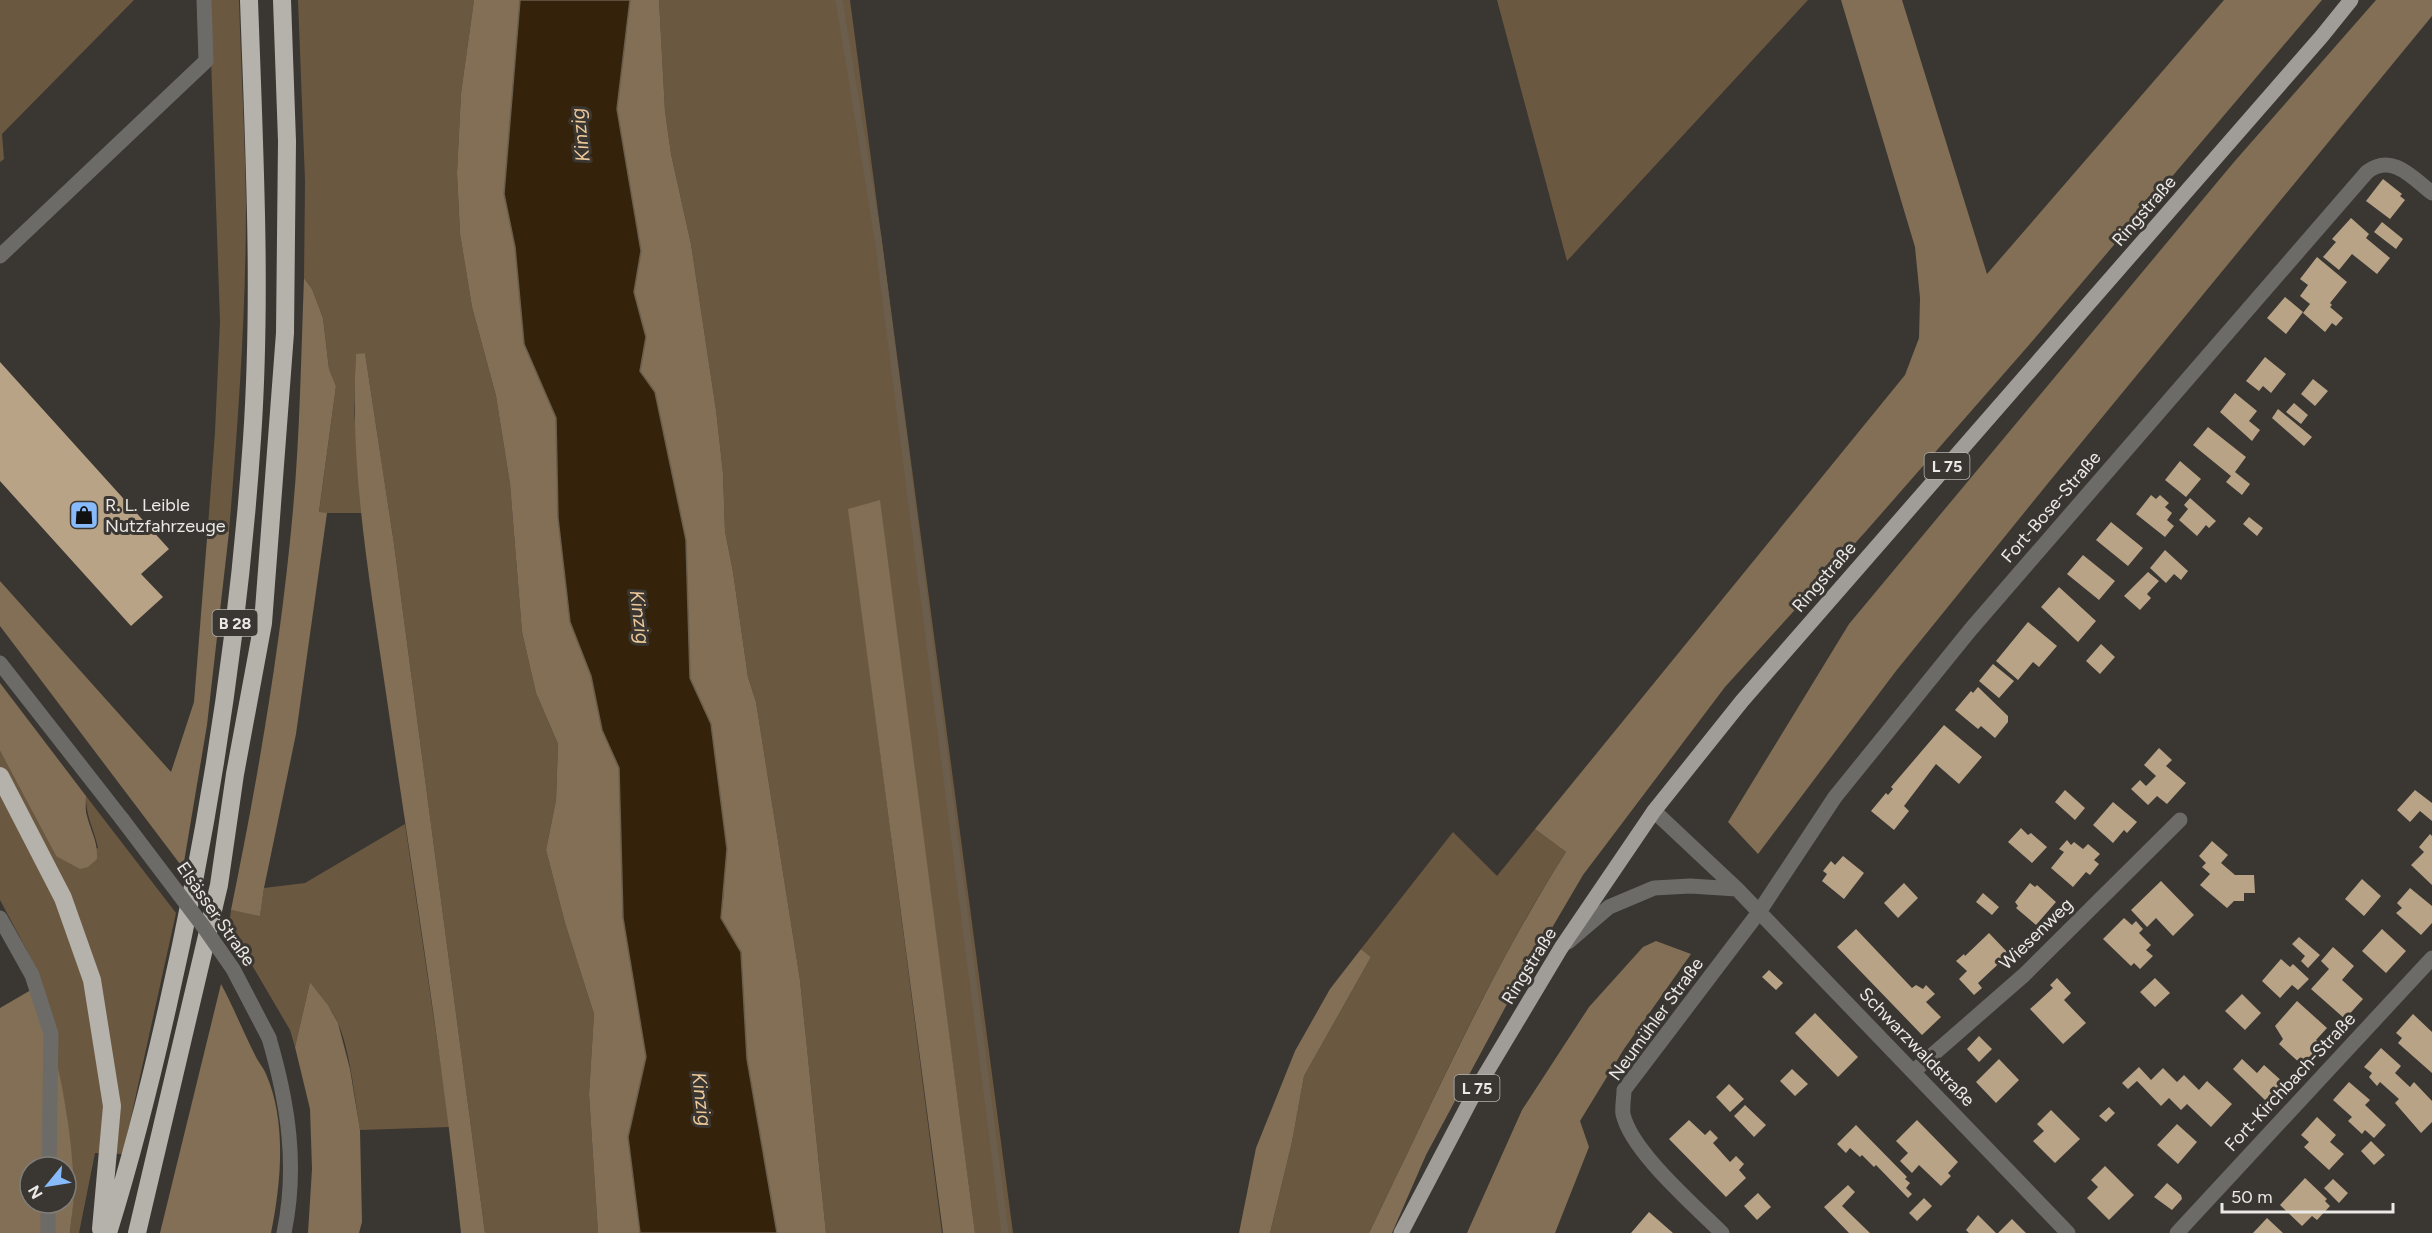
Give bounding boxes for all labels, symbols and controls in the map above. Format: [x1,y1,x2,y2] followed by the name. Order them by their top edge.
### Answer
[565,107,595,163] water label: Kinzig
[2107,171,2181,251] street label: Ringstraße
[1997,447,2106,567] street label: Fort-Bose-Straße
[1924,453,1970,479] road number: L 75
[105,494,226,537] place label: R. L. Leible Nutzfahrzeuge
[68,499,100,531] shop icon: R. L. Leible Nutzfahrzeuge
[1787,537,1861,617] street label: Ringstraße
[625,589,655,646] water label: Kinzig
[212,610,258,636] road number: B 28
[172,858,260,971] street label: Elsässer Straße
[1995,894,2077,974] street label: Wiesenweg
[1497,923,1561,1009] street label: Ringstraße
[1604,953,1708,1085] street label: Neumühler Straße
[1855,983,1979,1111] street label: Schwarzwaldstraße
[2220,1008,2360,1156] street label: Fort-Kirchbach-Straße
[687,1071,717,1128] water label: Kinzig
[1454,1075,1500,1101] road number: L 75
[18,1155,78,1215] north arrow
[2222,1176,2393,1214] scale bar
[24,1182,47,1202] text: N
[2231,1186,2273,1208] text: 50 m

